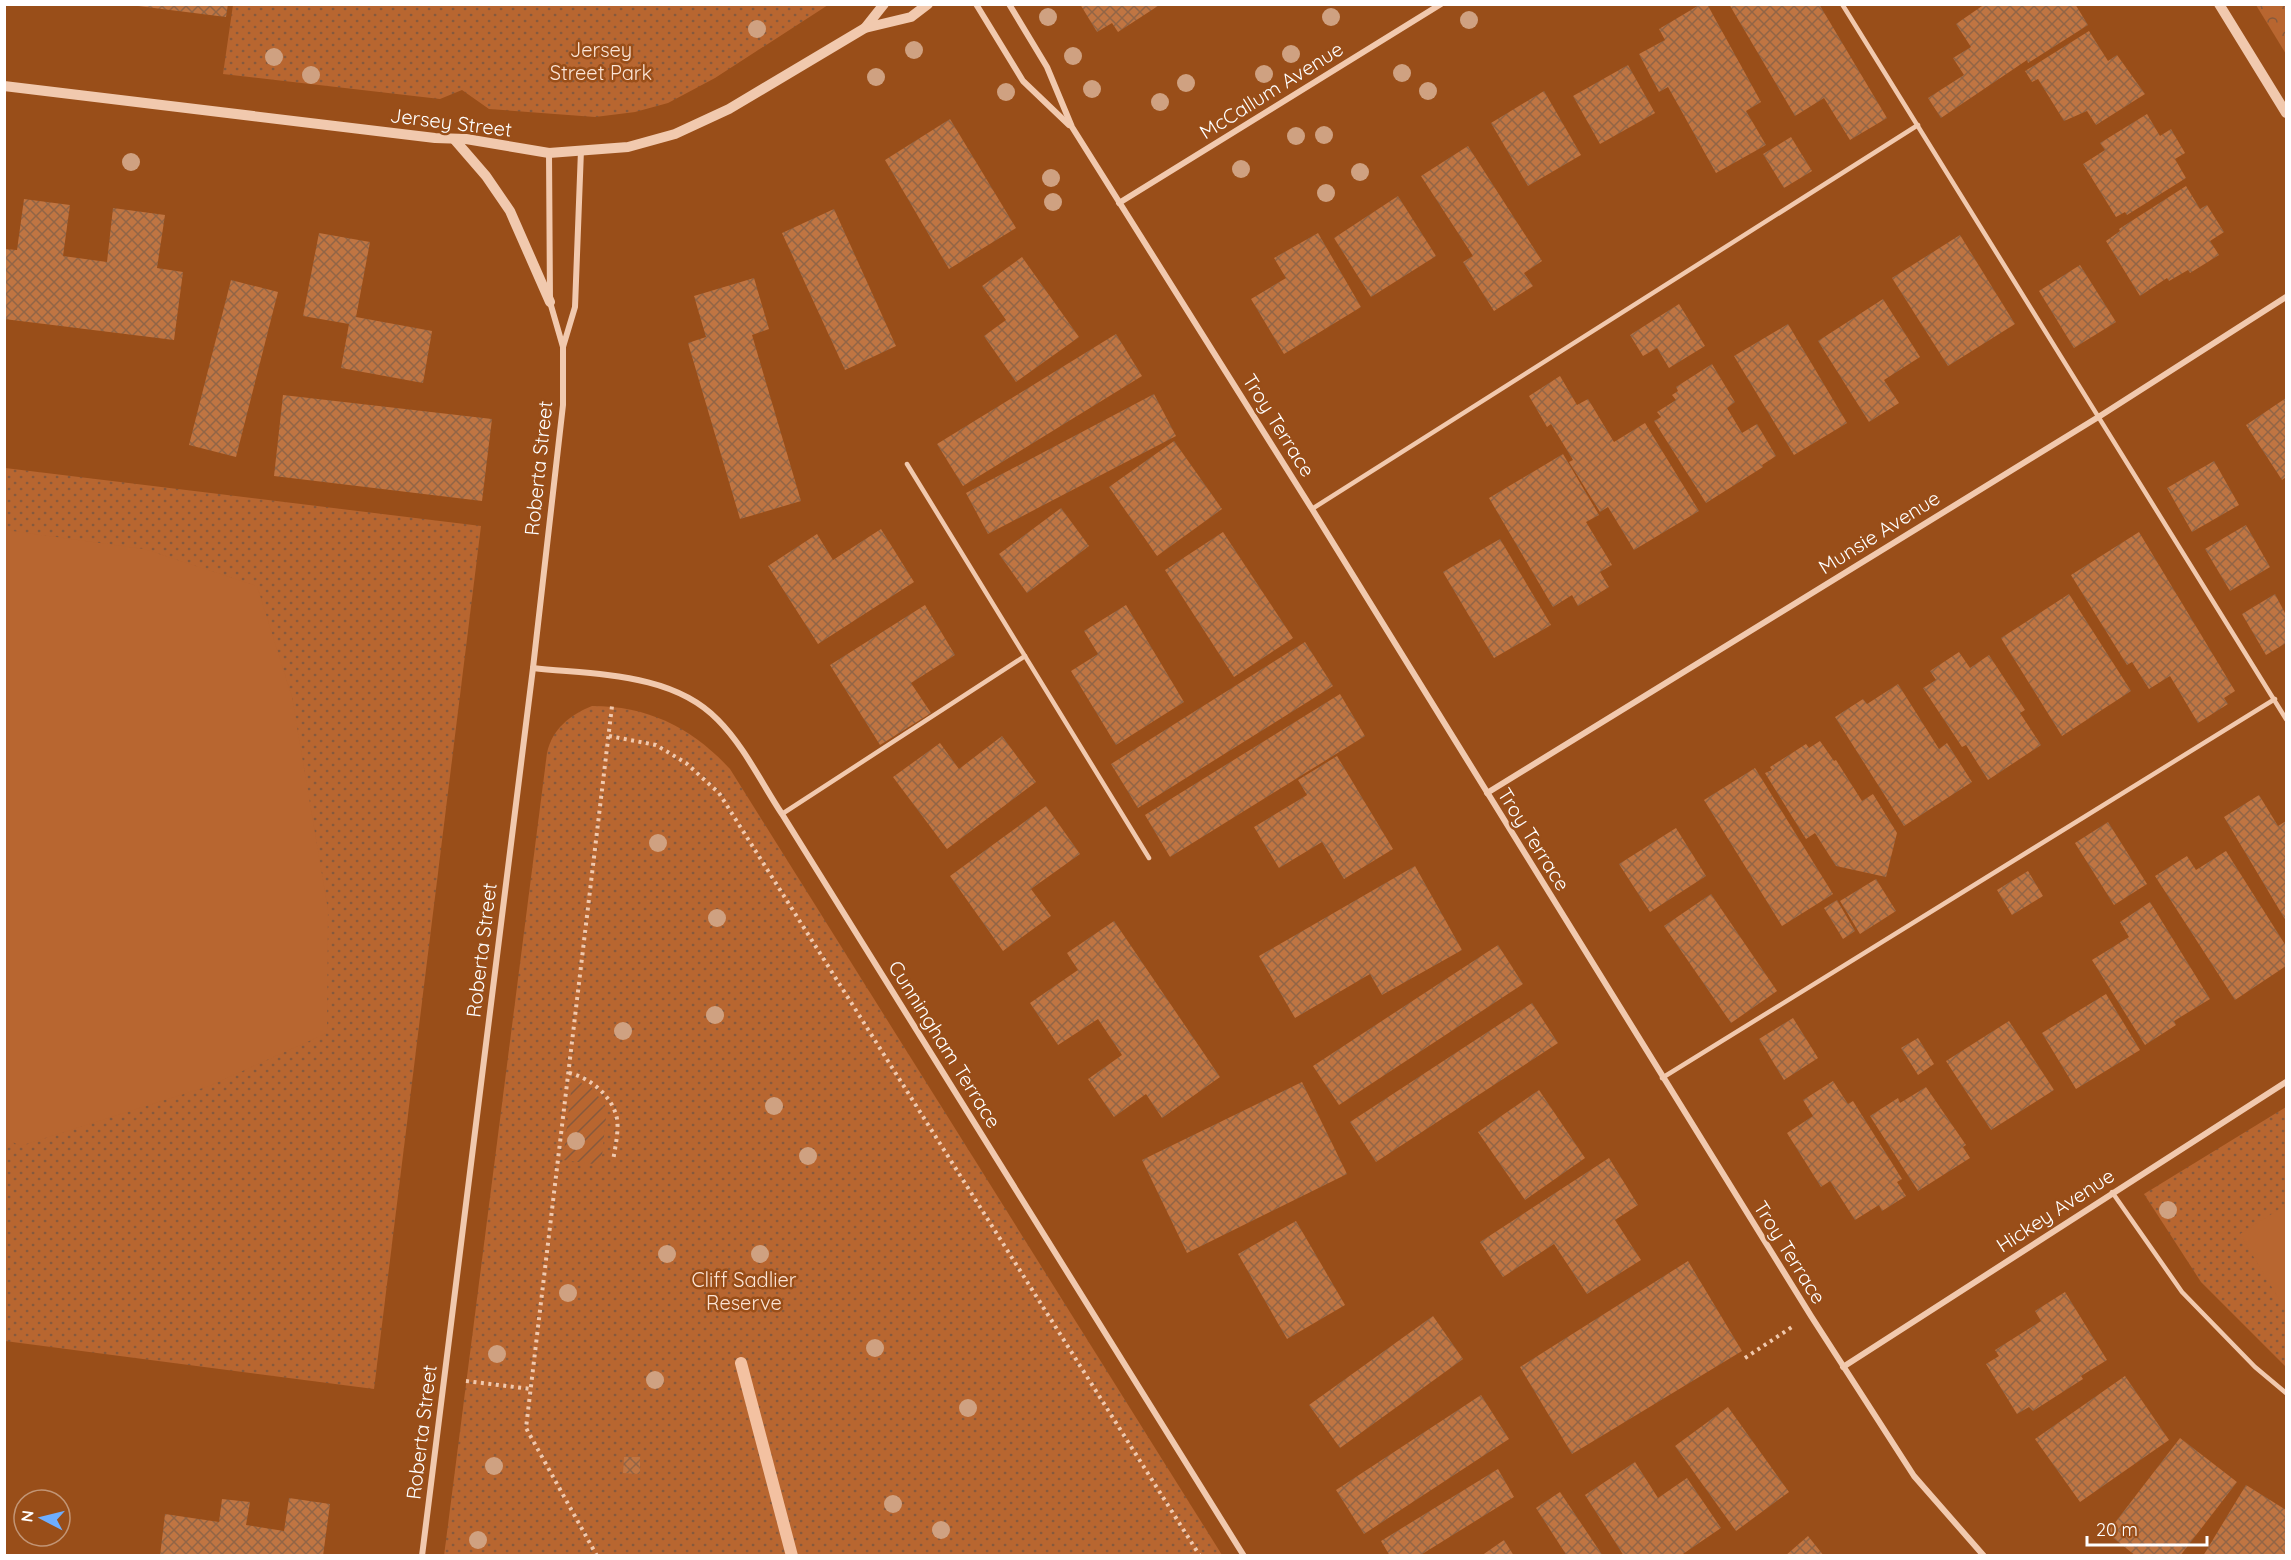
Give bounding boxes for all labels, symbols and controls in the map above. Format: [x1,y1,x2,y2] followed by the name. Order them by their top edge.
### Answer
[1195,36,1347,144] street label: McCallum Avenue
[550,37,652,85] park label: Jersey Street Park
[389,102,514,142] street label: Jersey Street
[1237,369,1321,481] street label: Troy Terrace
[518,399,558,537] street label: Roberta Street
[1814,485,1944,579] street label: Munsie Avenue
[1492,783,1576,895] street label: Troy Terrace
[460,881,502,1019] street label: Roberta Street
[883,956,1007,1132] street label: Cunningham Terrace
[1991,1163,2119,1257] street label: Hickey Avenue
[1748,1196,1832,1308] street label: Troy Terrace
[691,1267,797,1315] park label: Cliff Sadlier Reserve
[400,1363,442,1501] street label: Roberta Street
[12,1488,72,1548] north arrow
[16,1509,38,1523] text: N
[2087,1509,2207,1547] scale bar
[2096,1518,2138,1541] text: 20 m

